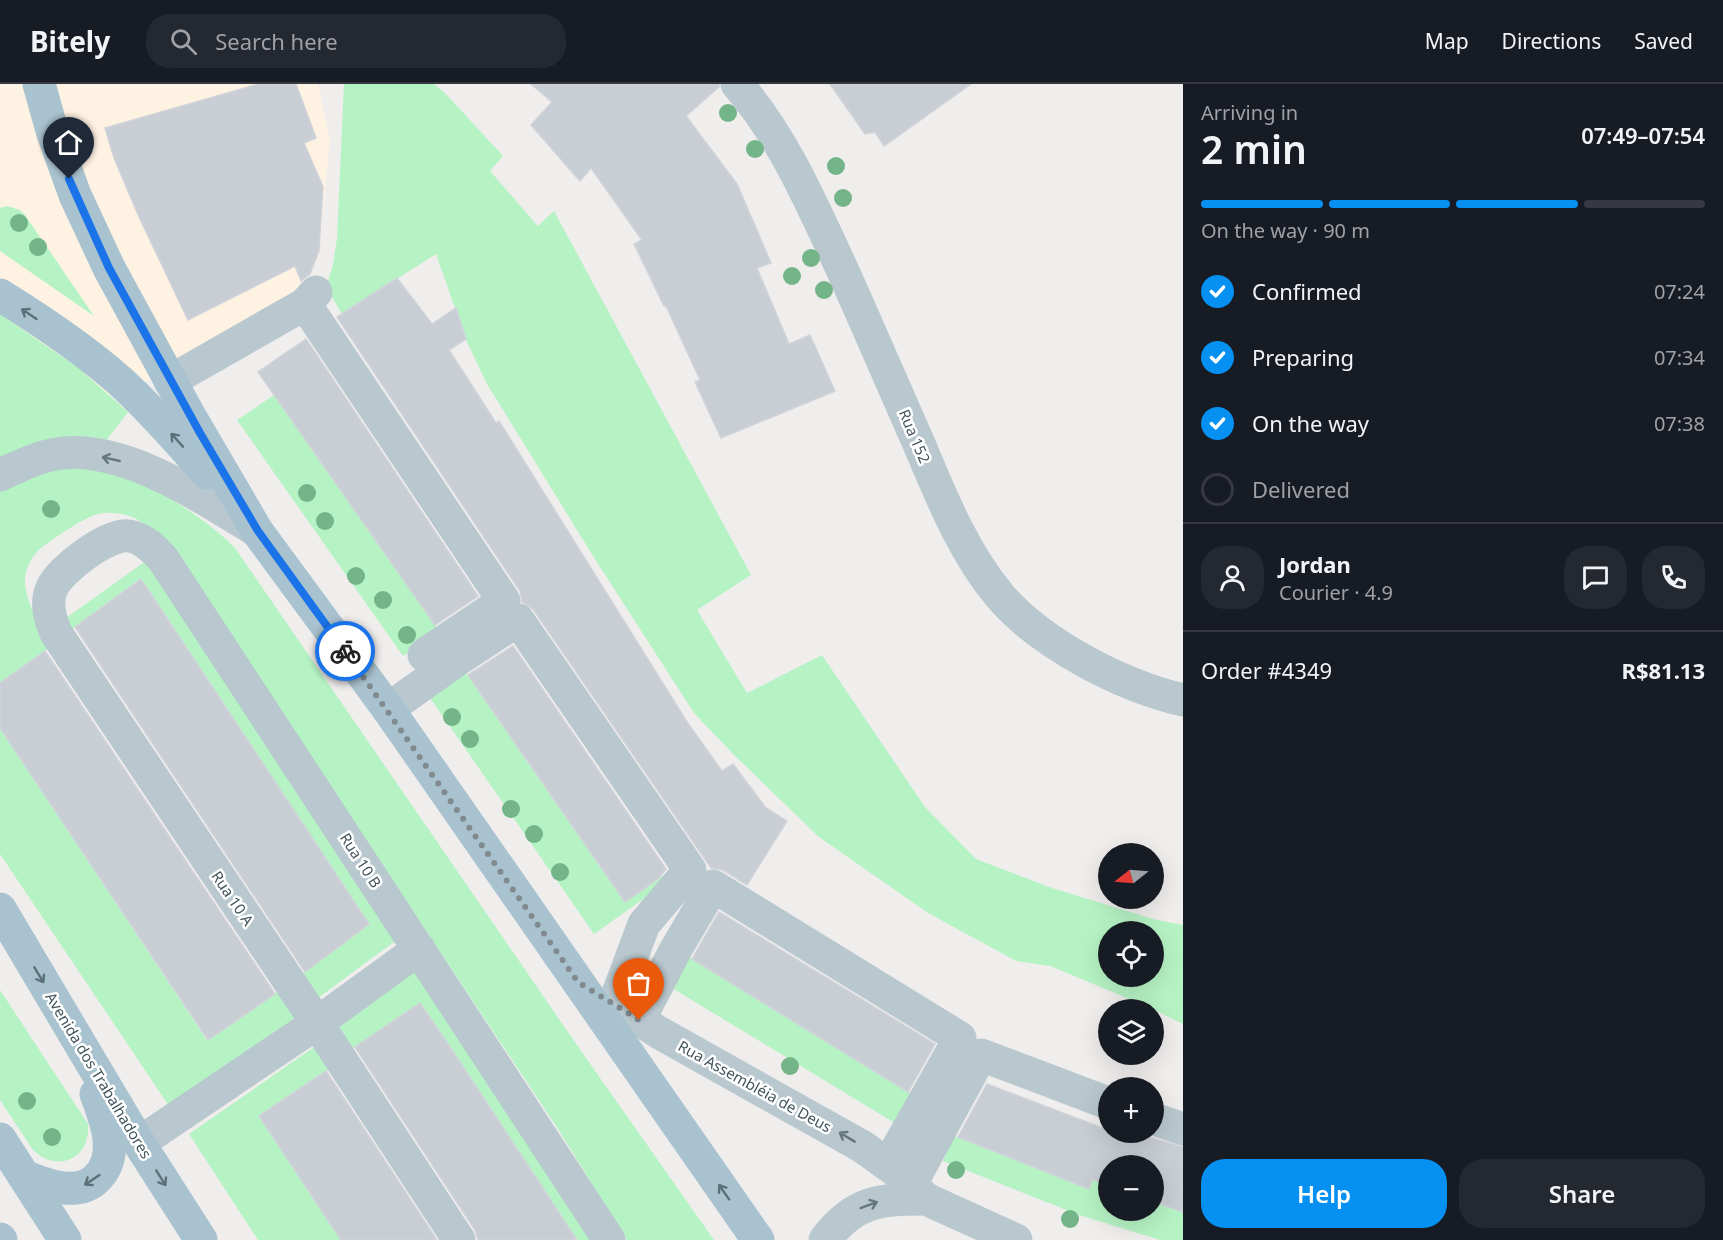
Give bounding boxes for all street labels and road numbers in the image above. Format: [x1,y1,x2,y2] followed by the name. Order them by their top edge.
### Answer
[895,406,935,466] street label: Rua 152
[336,829,386,891] street label: Rua 10 B
[207,867,259,929] street label: Rua 10 A
[41,988,157,1162] street label: Avenida dos Trabalhadores
[675,1035,835,1137] street label: Rua Assembléia de Deus

